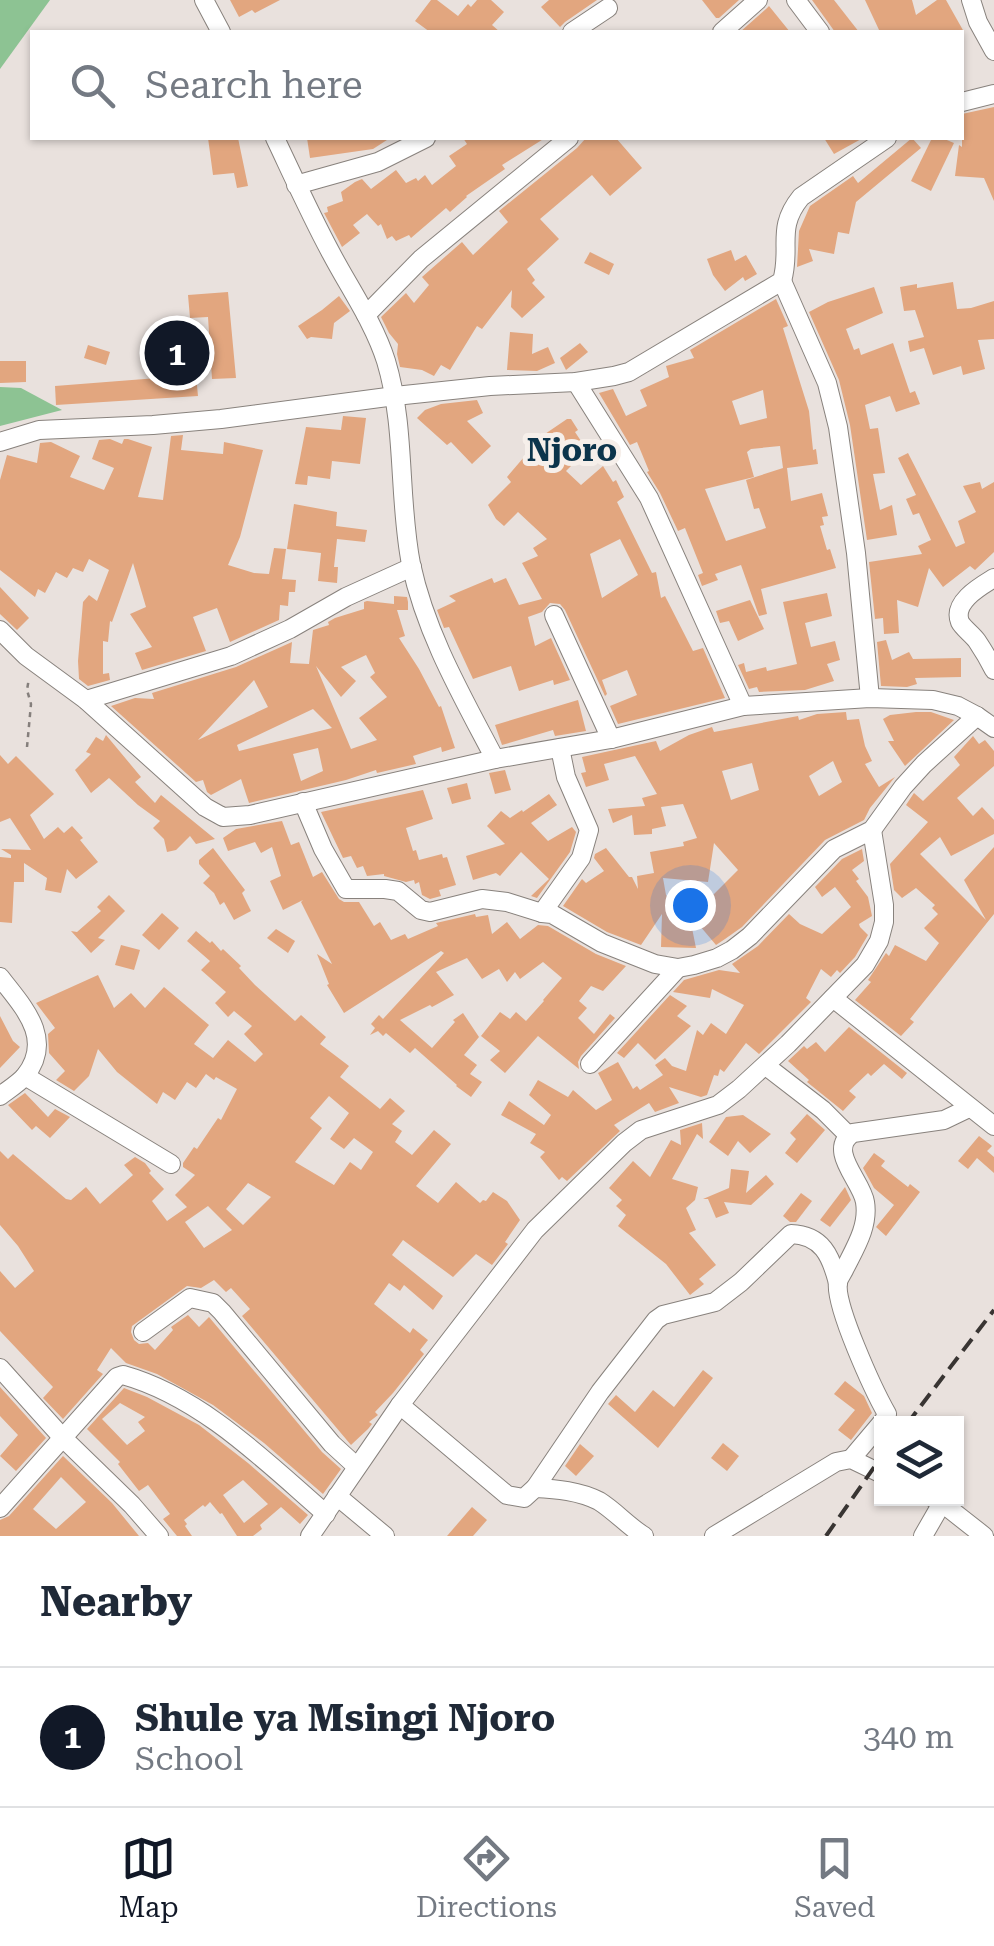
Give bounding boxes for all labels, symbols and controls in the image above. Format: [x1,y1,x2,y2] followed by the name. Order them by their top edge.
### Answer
[30,30,964,140] search box
[65,58,120,113] icon: search
[145,63,363,107] text: Search here
[144,316,210,390] pin: 1
[527,431,617,469] district label: Njoro
[665,880,716,931] your location
[874,1416,964,1506] map controls
[874,1416,964,1506] button: layers
[40,1577,192,1626] text: Nearby
[135,1696,555,1740] text: Shule ya Msingi Njoro
[64,1718,81,1756] text: 1
[863,1718,954,1756] text: 340 m
[135,1740,243,1778] text: School
[119,1831,179,1924] tab: Map
[416,1831,557,1924] tab: Directions
[794,1831,875,1924] tab: Saved

